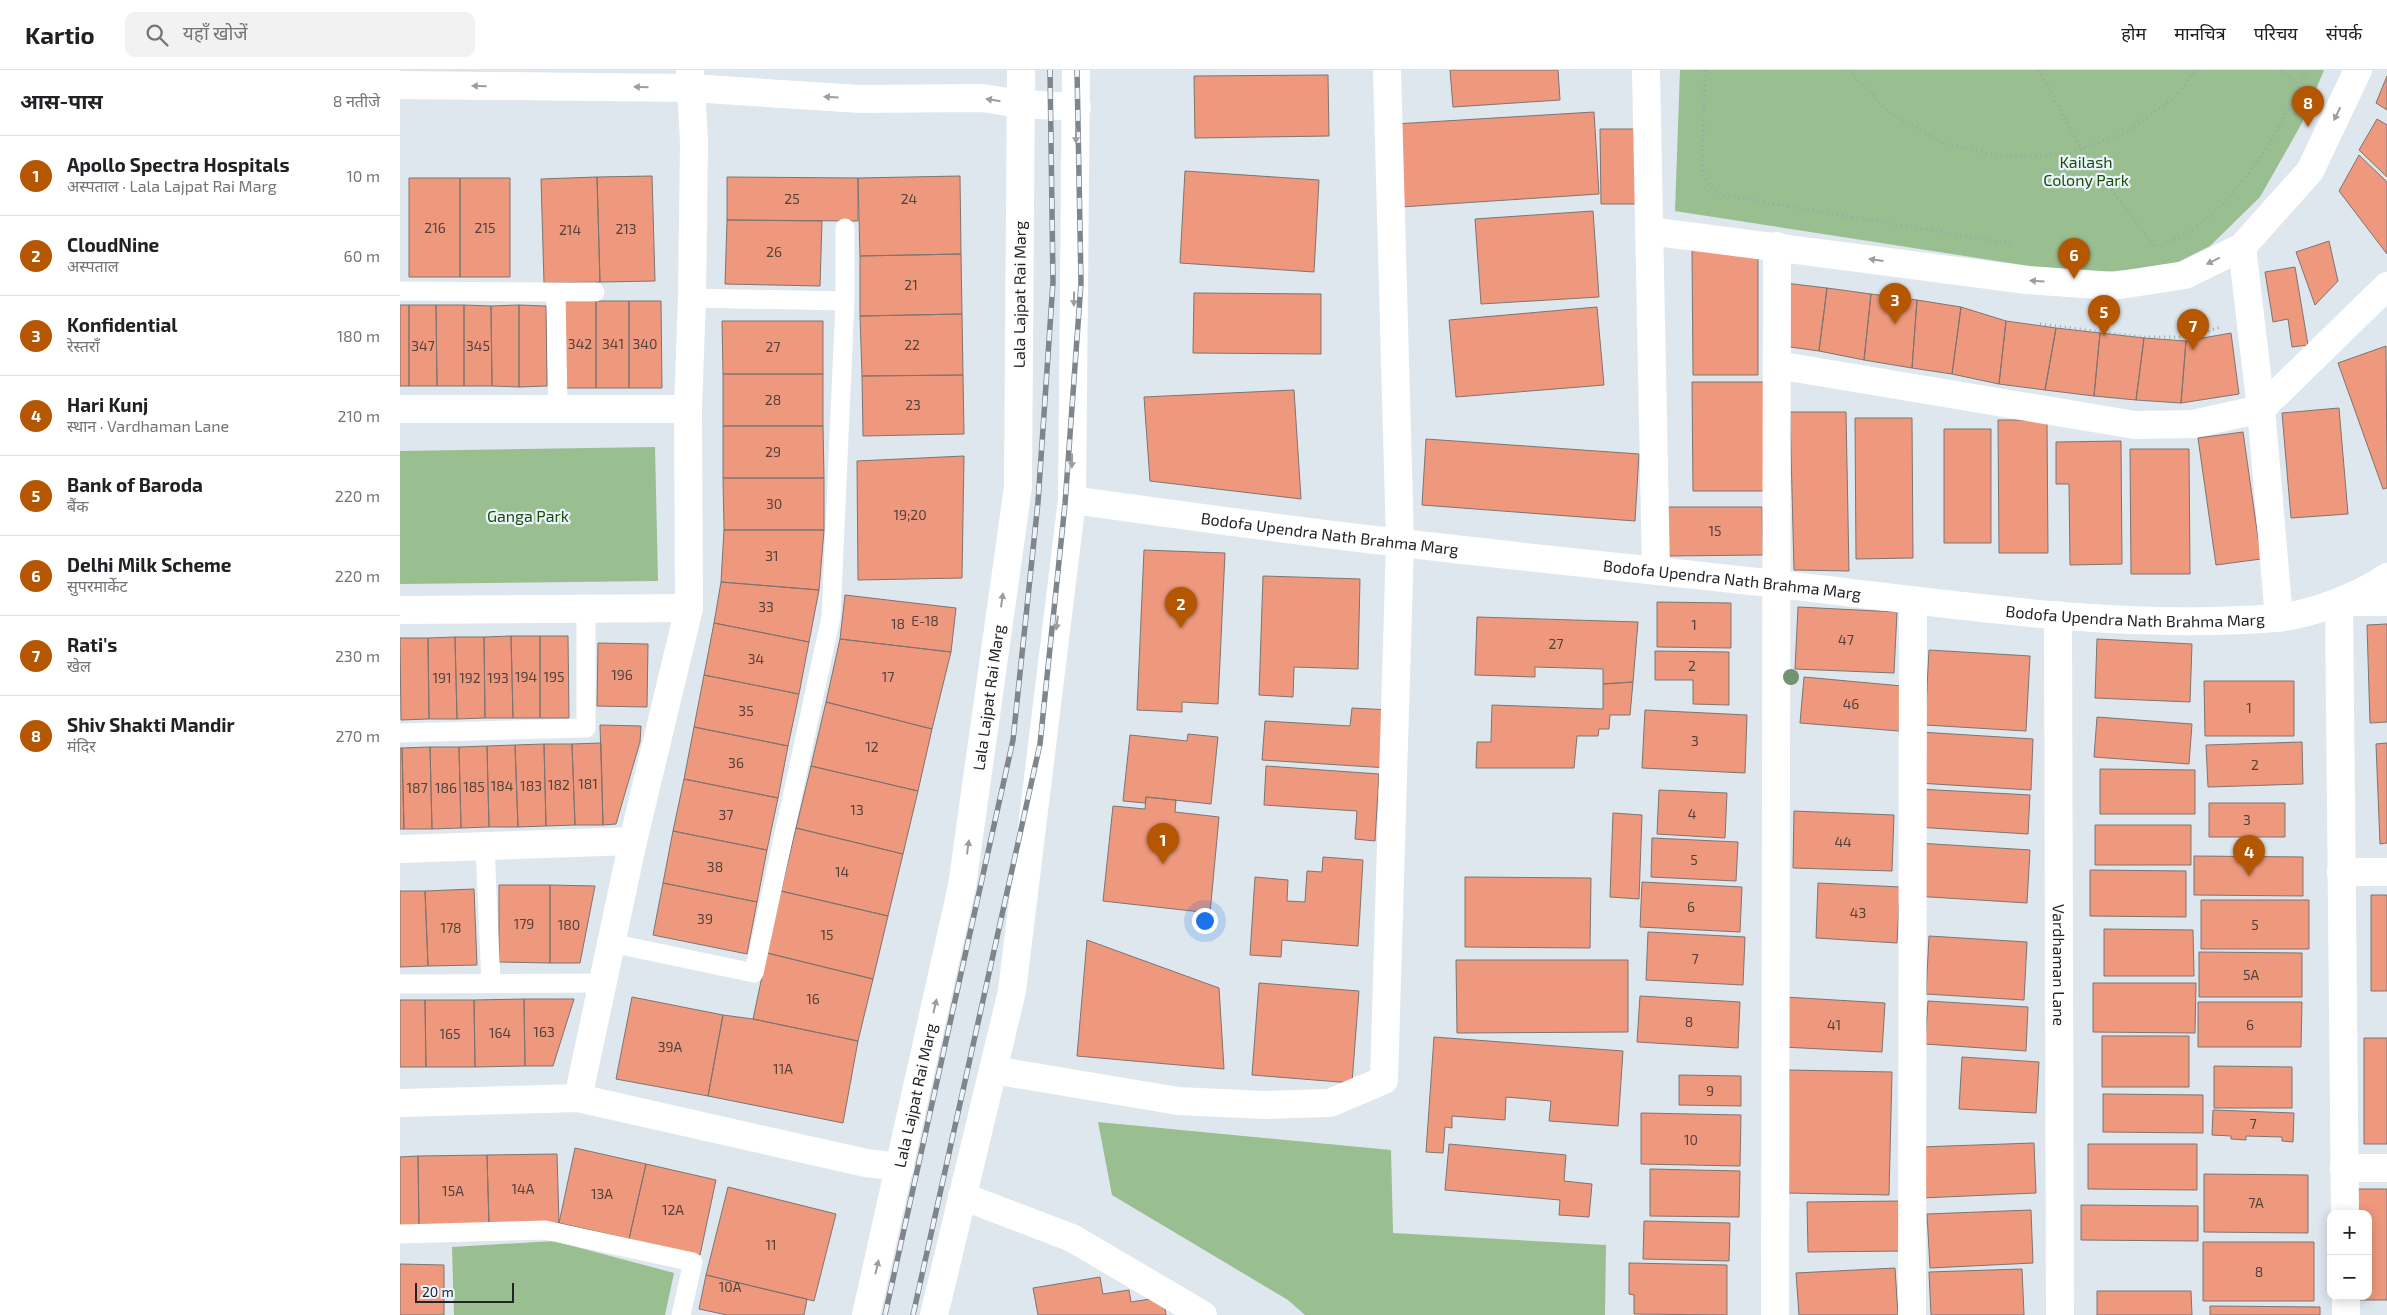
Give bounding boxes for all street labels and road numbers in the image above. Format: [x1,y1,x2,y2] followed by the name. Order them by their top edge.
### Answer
[1009,221,1029,368] street label: Lala Lajpat Rai Marg
[1200,508,1460,558] street label: Bodofa Upendra Nath Brahma Marg
[1602,555,1862,603] street label: Bodofa Upendra Nath Brahma Marg
[2005,601,2265,630] street label: Bodofa Upendra Nath Brahma Marg
[968,623,1008,772] street label: Lala Lajpat Rai Marg
[2050,904,2069,1026] street label: Vardhaman Lane
[889,1021,940,1169] street label: Lala Lajpat Rai Marg

